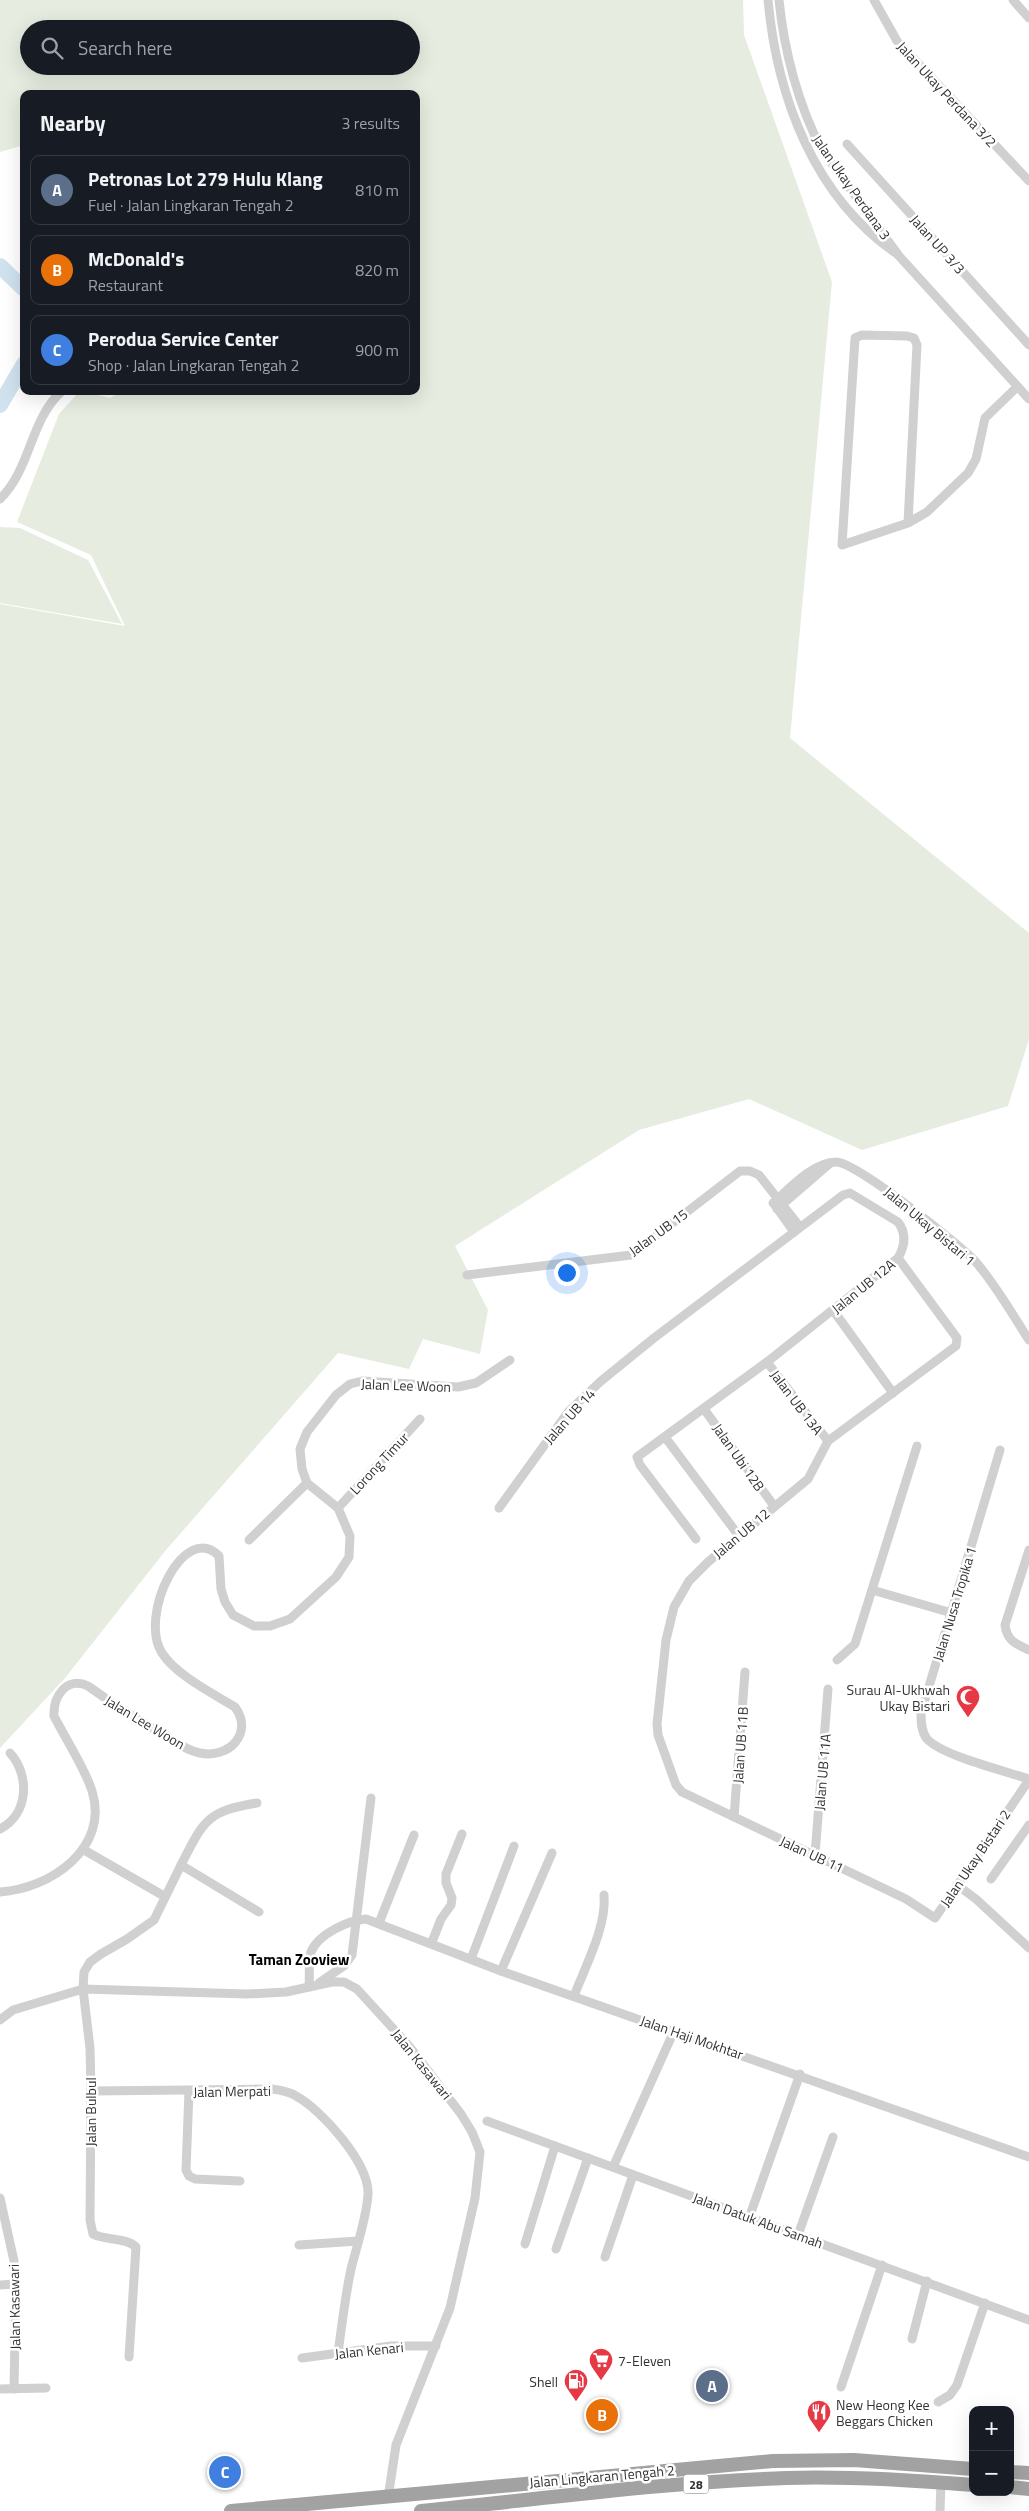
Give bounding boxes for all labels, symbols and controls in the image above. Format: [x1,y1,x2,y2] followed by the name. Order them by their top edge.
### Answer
[20,20,420,75] search box
[78,33,172,62] text: Search here
[38,34,66,62] icon: search
[892,36,1002,152] street label: Jalan Ukay Perdana 3/2
[40,107,105,139] text: Nearby
[341,111,400,135] text: 3 results
[808,130,896,244] street label: Jalan Ukay Perdana 3
[88,164,323,193] text: Petronas Lot 279 Hulu Klang
[52,178,62,202] text: A
[355,178,399,202] text: 810 m
[88,193,294,217] text: Fuel · Jalan Lingkaran Tengah 2
[906,210,970,278] street label: Jalan UP 3/3
[88,244,184,273] text: McDonald's
[52,258,62,282] text: B
[355,258,399,282] text: 820 m
[88,273,163,297] text: Restaurant
[88,324,279,353] text: Perodua Service Center
[53,338,61,362] text: C
[355,338,399,362] text: 900 m
[88,353,299,377] text: Shop · Jalan Lingkaran Tengah 2
[880,1182,980,1270] street label: Jalan Ukay Bistari 1
[624,1203,692,1261] street label: Jalan UB 15
[827,1253,900,1318] street label: Jalan UB 12A
[554,1260,580,1286] your location
[766,1365,829,1439] street label: Jalan UB 13A
[361,1373,451,1397] street label: Jalan Lee Woon
[538,1383,600,1448] street label: Jalan UB 14
[708,1419,770,1495] street label: Jalan Ubi 12B
[345,1427,413,1499] street label: Lorong Timur
[708,1503,774,1563] street label: Jalan UB 12
[927,1544,981,1664] street label: Jalan Nusa Tropika 1
[847,1679,950,1716] place label: Surau Al-Ukhwah Ukay Bistari
[955,1684,981,1718] mosque icon: Surau Al-Ukhwah Ukay Bistari
[101,1690,189,1754] street label: Jalan Lee Woon
[727,1706,753,1784] street label: Jalan UB 11B
[808,1732,836,1811] street label: Jalan UB 11A
[935,1805,1015,1911] street label: Jalan Ukay Bistari 2
[777,1830,847,1878] street label: Jalan UB 11
[249,1948,350,1971] district label: Taman Zooview
[638,2010,746,2064] street label: Jalan Haji Mokhtar
[387,2024,457,2104] street label: Jalan Kasawari
[80,2077,101,2147] street label: Jalan Bulbul
[193,2080,271,2102] street label: Jalan Merpati
[690,2187,826,2253] street label: Jalan Datuk Abu Samah
[3,2264,25,2350] street label: Jalan Kasawari
[333,2336,405,2364] street label: Jalan Kenari
[588,2347,614,2381] supermarket icon: 7-Eleven
[618,2350,671,2371] place label: 7-Eleven
[696,2367,728,2405] pin: A
[563,2368,589,2402] fuel station icon: Shell
[529,2371,558,2392] place label: Shell
[836,2394,933,2431] place label: New Heong Kee Beggars Chicken
[586,2396,618,2434] pin: B
[806,2399,832,2433] restaurant icon: New Heong Kee Beggars Chicken
[969,2406,1014,2496] map controls
[969,2406,1014,2451] button: +
[969,2451,1014,2496] button: −
[209,2453,241,2491] pin: C
[528,2459,676,2493] street label: Jalan Lingkaran Tengah 2
[684,2474,708,2494] road number: 28

